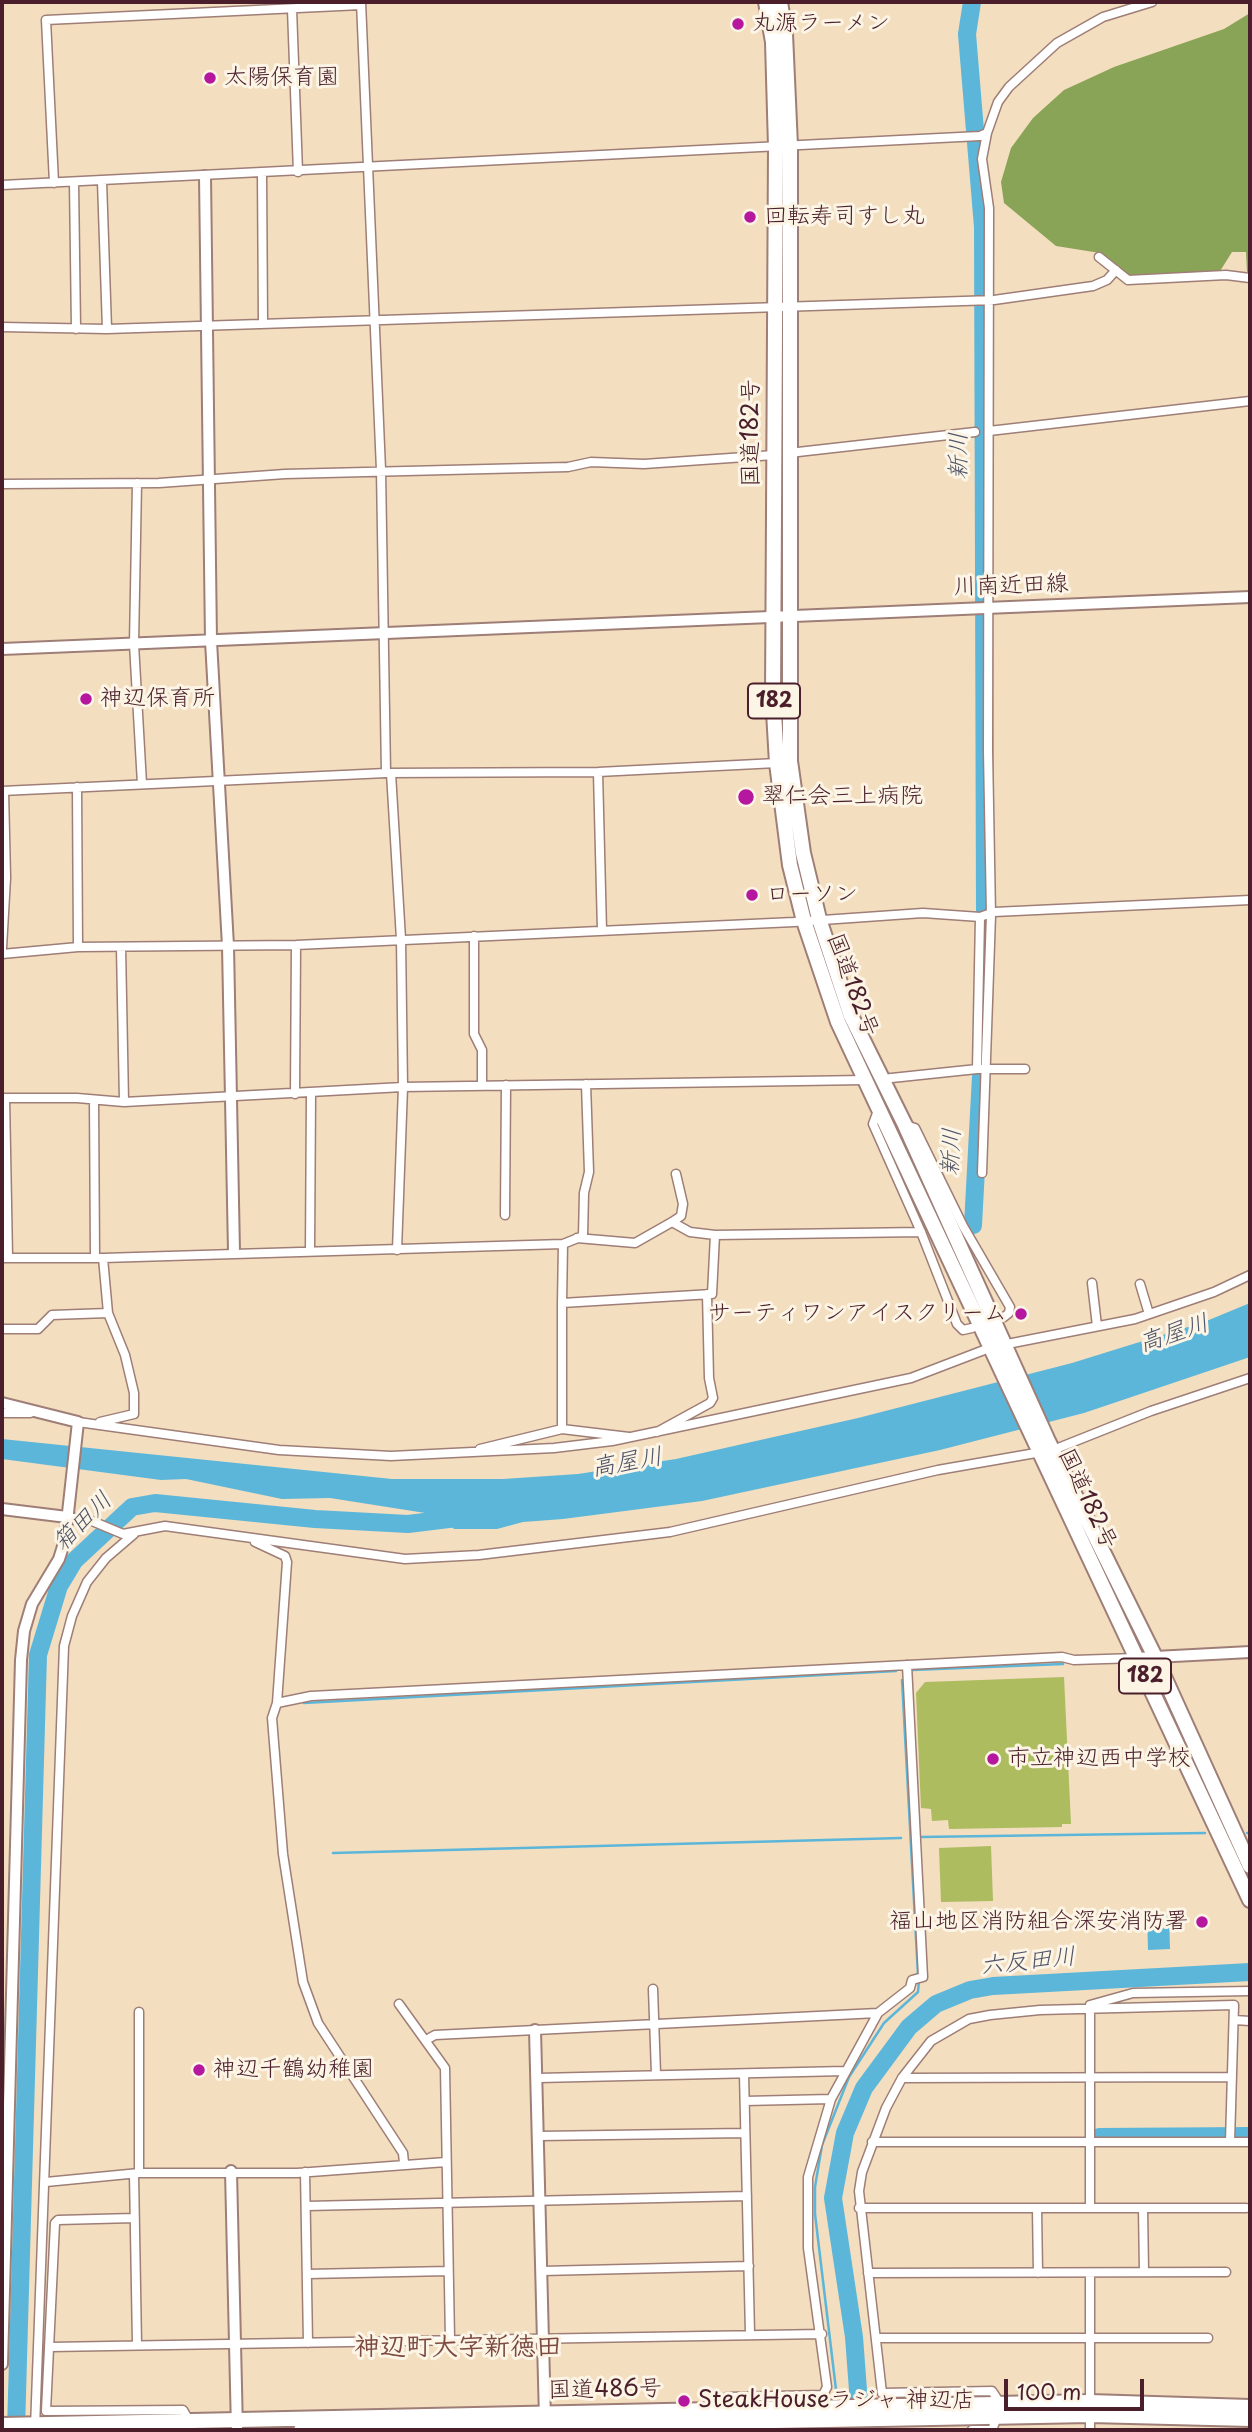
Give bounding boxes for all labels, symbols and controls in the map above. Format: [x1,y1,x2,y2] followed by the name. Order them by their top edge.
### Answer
[752,10,890,38] place label: 丸源ラーメン
[730,16,746,32] marker: 丸源ラーメン
[224,64,339,92] place label: 太陽保育園
[202,70,218,86] marker: 太陽保育園
[764,203,925,231] place label: 回転寿司すし丸
[742,209,758,225] marker: 回転寿司すし丸
[738,379,766,487] street label: 国道182号
[945,432,973,480] water label: 新川
[953,570,1069,602] street label: 川南近田線
[748,684,800,718] road number: 182
[100,685,215,713] place label: 神辺保育所
[78,691,94,707] marker: 神辺保育所
[762,783,923,811] place label: 翠仁会三上病院
[736,787,756,807] marker: 翠仁会三上病院
[766,881,858,909] place label: ローソン
[744,887,760,903] marker: ローソン
[821,930,883,1040] street label: 国道182号
[936,1127,968,1177] water label: 新川
[708,1300,1007,1328] place label: サーティワンアイスクリーム
[1013,1306,1029,1322] marker: サーティワンアイスクリーム
[1135,1309,1213,1359] water label: 高屋川
[589,1443,665,1483] water label: 高屋川
[1052,1444,1122,1554] street label: 国道182号
[47,1486,119,1558] water label: 箱田川
[1119,1658,1171,1694] road number: 182
[1007,1745,1191,1773] place label: 市立神辺西中学校
[985,1751,1001,1767] marker: 市立神辺西中学校
[889,1908,1188,1936] place label: 福山地区消防組合深安消防署
[1194,1914,1210,1930] marker: 福山地区消防組合深安消防署
[979,1943,1077,1981] water label: 六反田川
[213,2056,374,2084] place label: 神辺千鶴幼稚園
[191,2062,207,2078] marker: 神辺千鶴幼稚園
[354,2332,562,2364] district label: 神辺町大字新徳田
[1007,2366,1147,2410] scale bar
[548,2375,662,2405] street label: 国道486号
[1017,2375,1081,2407] text: 100 m
[698,2387,975,2415] place label: SteakHouseラジャ 神辺店
[676,2393,692,2409] marker: SteakHouseラジャ 神辺店

